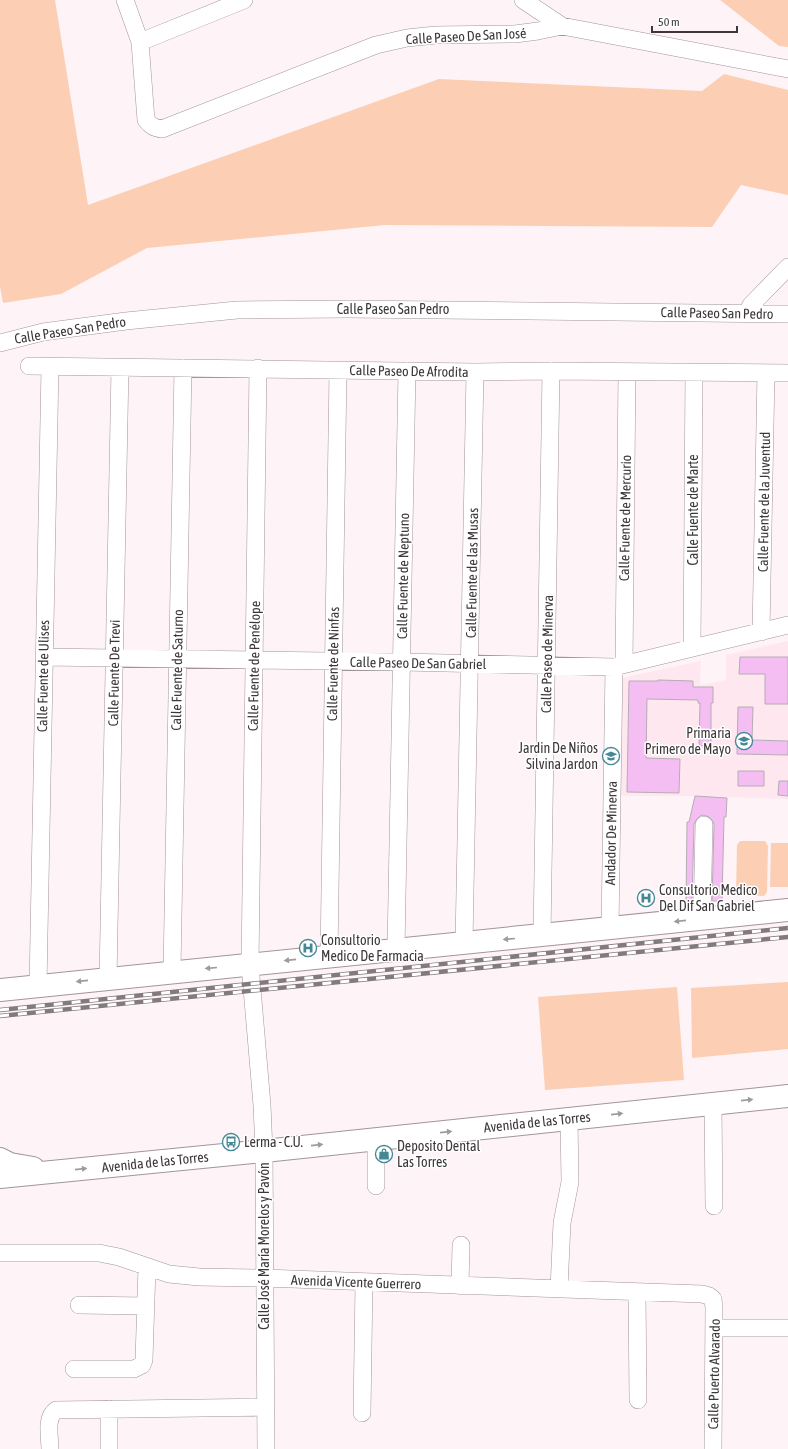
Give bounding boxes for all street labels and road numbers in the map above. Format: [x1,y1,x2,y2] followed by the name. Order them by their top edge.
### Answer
[405,25,527,47] street label: Calle Paseo De San José
[337,301,449,317] street label: Calle Paseo San Pedro
[661,304,773,322] street label: Calle Paseo San Pedro
[13,313,127,347] street label: Calle Paseo San Pedro
[349,362,469,380] street label: Calle Paseo De Afrodita
[755,432,773,572] street label: Calle Fuente de la Juventud
[616,455,634,581] street label: Calle Fuente de Mercurio
[685,455,701,565] street label: Calle Fuente de Marte
[463,508,481,638] street label: Calle Fuente de las Musas
[394,513,412,639] street label: Calle Fuente de Neptuno
[538,595,556,713] street label: Calle Paseo de Minerva
[245,601,263,731] street label: Calle Fuente de Penélope
[324,607,342,721] street label: Calle Fuente de Ninfas
[168,609,186,731] street label: Calle Fuente de Saturno
[34,620,52,732] street label: Calle Fuente de Ulises
[105,620,123,726] street label: Calle Fuente De Trevi
[350,654,487,672] street label: Calle Paseo De San Gabriel
[602,781,620,885] street label: Andador De Minerva
[483,1108,591,1136] street label: Avenida de las Torres
[101,1148,209,1176] street label: Avenida de las Torres
[256,1162,272,1330] street label: Calle José María Morelos y Pavón
[291,1272,421,1292] street label: Avenida Vicente Guerrero
[705,1318,723,1430] street label: Calle Puerto Alvarado

